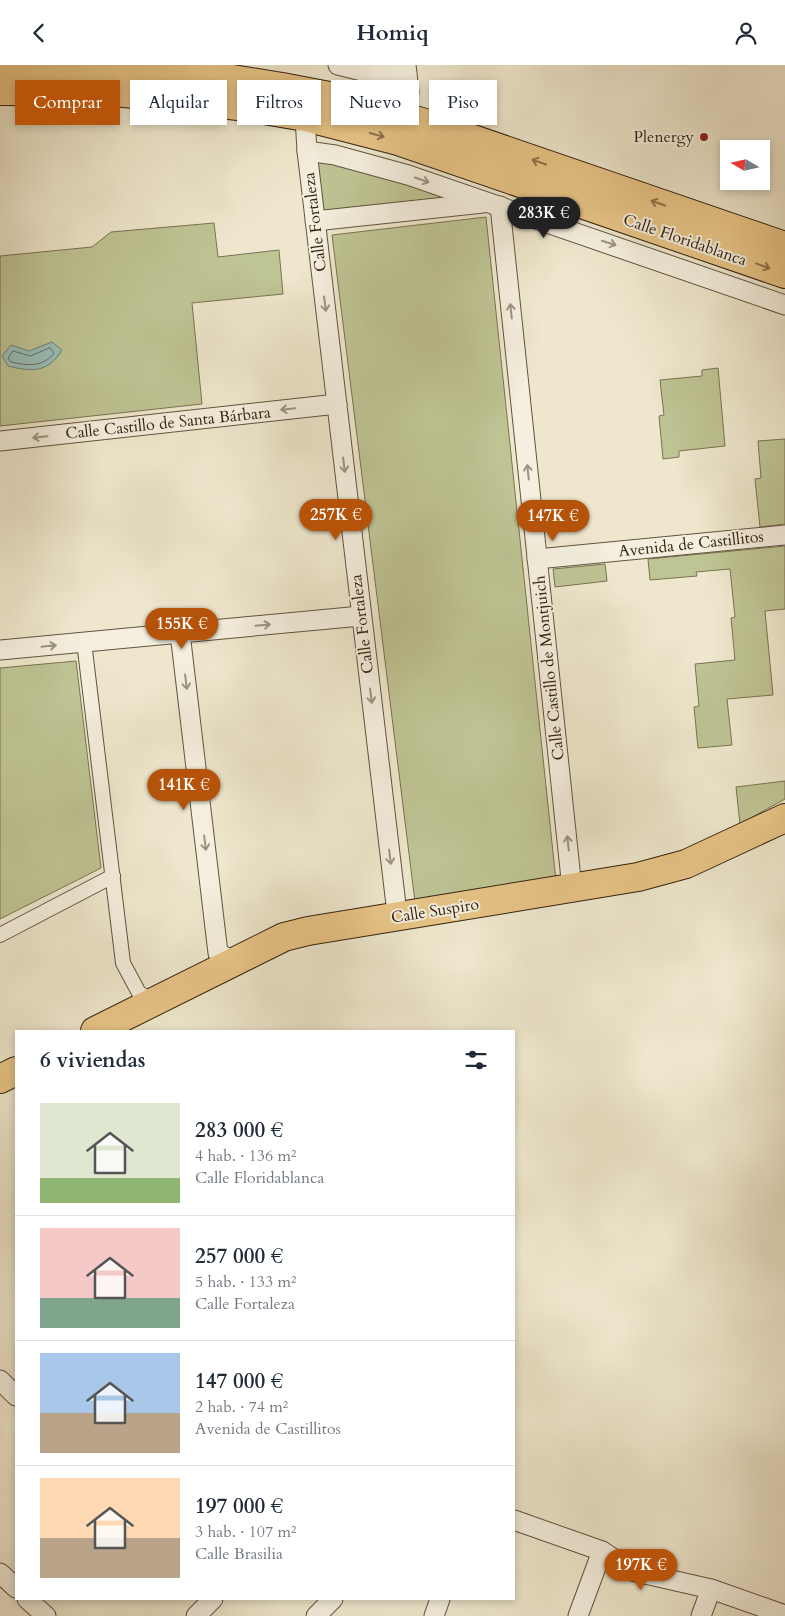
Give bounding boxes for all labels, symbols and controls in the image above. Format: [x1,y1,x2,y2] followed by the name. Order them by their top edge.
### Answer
[356,18,429,48] text: Homiq
[25,19,53,47] icon: back
[732,19,760,47] icon: person
[15,80,120,125] chip: Comprar
[130,80,227,125] chip: Alquilar
[237,80,321,125] chip: Filtros
[331,80,419,125] chip: Nuevo
[429,80,497,125] chip: Piso
[634,126,695,148] place label: Plenergy
[369,131,385,141] one-way arrow
[698,131,710,143] marker: Plenergy
[720,140,770,190] north arrow
[720,140,770,190] map controls
[531,156,547,166] one-way arrow
[298,171,332,273] street label: Calle Fortaleza
[413,175,429,185] one-way arrow
[503,197,585,239] pin: 283K €
[651,198,667,208] one-way arrow
[518,202,570,224] text: 283K €
[620,209,750,271] street label: Calle Floridablanca
[601,239,616,248] one-way arrow
[755,262,771,272] one-way arrow
[320,295,330,311] one-way arrow
[506,303,516,319] one-way arrow
[64,401,272,445] street label: Calle Castillo de Santa Bárbara
[281,404,297,414] one-way arrow
[32,432,48,442] one-way arrow
[339,457,349,473] one-way arrow
[523,465,533,481] one-way arrow
[295,499,377,541] pin: 257K €
[512,499,594,542] pin: 147K €
[310,504,362,526] text: 257K €
[527,505,579,527] text: 147K €
[617,525,765,563] street label: Avenida de Castillitos
[345,573,379,675] street label: Calle Fortaleza
[528,574,570,762] street label: Calle Castillo de Montjuich
[141,607,223,650] pin: 155K €
[156,613,208,635] text: 155K €
[254,620,270,630] one-way arrow
[40,641,56,651] one-way arrow
[181,673,191,689] one-way arrow
[366,688,376,704] one-way arrow
[143,769,225,811] pin: 141K €
[158,774,210,796] text: 141K €
[200,835,210,851] one-way arrow
[563,835,573,851] one-way arrow
[385,849,395,865] one-way arrow
[390,893,481,929] street label: Calle Suspiro
[40,1046,146,1075] text: 6 viviendas
[462,1046,490,1074] icon: filters
[195,1116,283,1145] text: 283 000 €
[80,1123,140,1183] icon: home
[195,1145,296,1167] text: 4 hab. · 136 m²
[195,1167,324,1189] text: Calle Floridablanca
[195,1242,283,1271] text: 257 000 €
[80,1248,140,1308] icon: home
[195,1271,296,1293] text: 5 hab. · 133 m²
[195,1293,295,1315] text: Calle Fortaleza
[195,1367,283,1396] text: 147 000 €
[80,1373,140,1433] icon: home
[195,1396,288,1418] text: 2 hab. · 74 m²
[195,1418,341,1440] text: Avenida de Castillitos
[195,1492,283,1521] text: 197 000 €
[80,1498,140,1558] icon: home
[195,1521,296,1543] text: 3 hab. · 107 m²
[195,1543,283,1565] text: Calle Brasilia
[600,1549,682,1591] pin: 197K €
[615,1554,667,1576] text: 197K €

